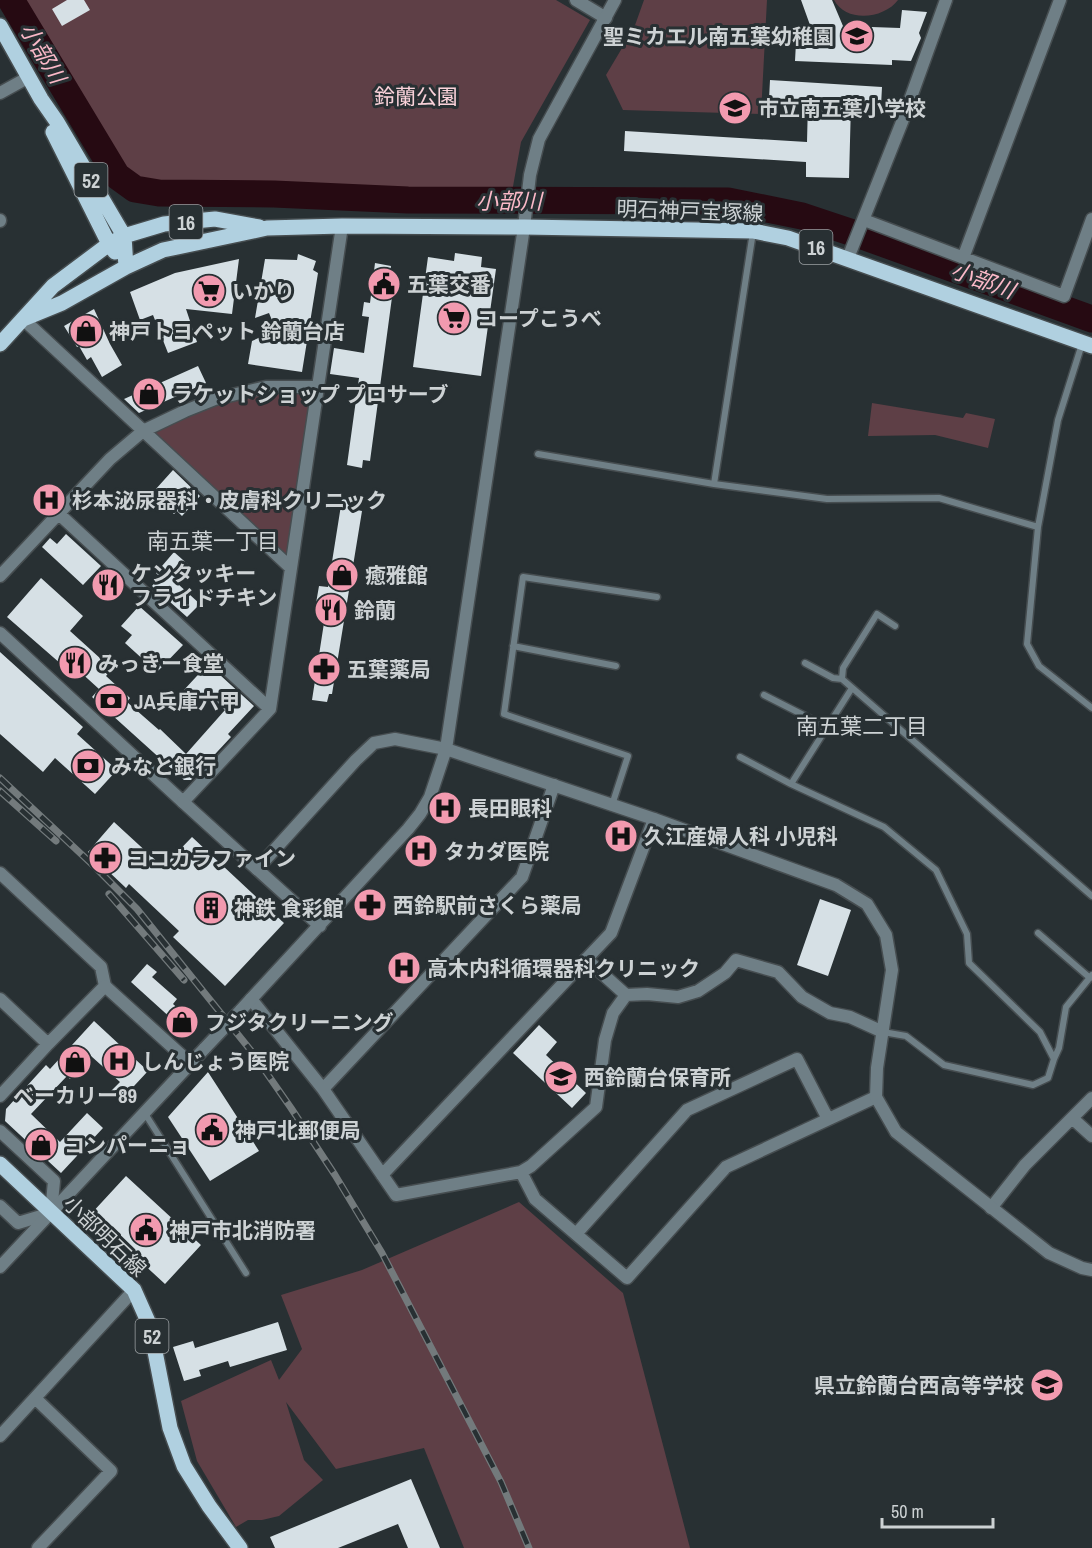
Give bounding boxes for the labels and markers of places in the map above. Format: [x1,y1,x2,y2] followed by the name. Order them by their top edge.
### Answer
[839,18,875,54] school or university icon: 聖ミカエル南五葉幼稚園
[603,22,834,51] place label: 聖ミカエル南五葉幼稚園
[717,90,753,126] school or university icon: 市立南五葉小学校
[758,94,926,123] place label: 市立南五葉小学校
[366,266,402,302] public building icon: 五葉交番
[407,270,491,299] place label: 五葉交番
[191,273,227,309] supermarket icon: いかり
[232,277,295,306] place label: いかり
[436,300,472,336] supermarket icon: コープこうべ
[477,304,602,333] place label: コープこうべ
[68,313,104,349] shop icon: 神戸トヨペット 鈴蘭台店
[109,317,345,346] place label: 神戸トヨペット 鈴蘭台店
[131,376,167,412] shop icon: ラケットショップ プロサーブ
[172,380,449,409] place label: ラケットショップ プロサーブ
[31,482,67,518] hospital icon: 杉本泌尿器科・皮膚科クリニック
[72,486,387,515] place label: 杉本泌尿器科・皮膚科クリニック
[324,557,360,593] shop icon: 癒雅館
[131,559,277,612] place label: ケンタッキー フライドチキン
[365,561,428,590] place label: 癒雅館
[90,567,126,603] restaurant icon: ケンタッキー フライドチキン
[313,592,349,628] restaurant icon: 鈴蘭
[354,596,396,625] place label: 鈴蘭
[57,645,93,681] restaurant icon: みっきー食堂
[98,649,224,678] place label: みっきー食堂
[306,651,342,687] pharmacy icon: 五葉薬局
[347,655,431,684] place label: 五葉薬局
[93,683,129,719] bank icon: JA兵庫六甲
[134,687,240,716] place label: JA兵庫六甲
[70,748,106,784] bank icon: みなと銀行
[111,752,216,781] place label: みなと銀行
[427,790,463,826] hospital icon: 長田眼科
[468,794,552,823] place label: 長田眼科
[603,818,639,854] hospital icon: 久江産婦人科 小児科
[644,822,838,851] place label: 久江産婦人科 小児科
[403,833,439,869] hospital icon: タカダ医院
[444,837,549,866] place label: タカダ医院
[87,840,123,876] pharmacy icon: ココカラファイン
[128,844,296,873] place label: ココカラファイン
[352,887,388,923] pharmacy icon: 西鈴駅前さくら薬局
[193,890,229,926] building icon: 神鉄 食彩館
[393,891,582,920] place label: 西鈴駅前さくら薬局
[234,894,344,923] place label: 神鉄 食彩館
[386,950,422,986] hospital icon: 高木内科循環器科クリニック
[427,954,700,983] place label: 高木内科循環器科クリニック
[164,1004,200,1040] shop icon: フジタクリーニング
[205,1008,394,1037] place label: フジタクリーニング
[101,1043,137,1079] hospital icon: しんじょう医院
[57,1044,93,1080] shop icon: ベーカリー89
[142,1047,289,1076] place label: しんじょう医院
[543,1059,579,1095] school or university icon: 西鈴蘭台保育所
[584,1063,731,1092] place label: 西鈴蘭台保育所
[13,1081,137,1110] place label: ベーカリー89
[194,1112,230,1148] public building icon: 神戸北郵便局
[235,1116,361,1145] place label: 神戸北郵便局
[23,1127,59,1163] shop icon: コンパーニョ
[64,1131,190,1160] place label: コンパーニョ
[128,1212,164,1248] public building icon: 神戸市北消防署
[169,1216,316,1245] place label: 神戸市北消防署
[1029,1367,1065,1403] school or university icon: 県立鈴蘭台西高等学校
[814,1371,1024,1400] place label: 県立鈴蘭台西高等学校

